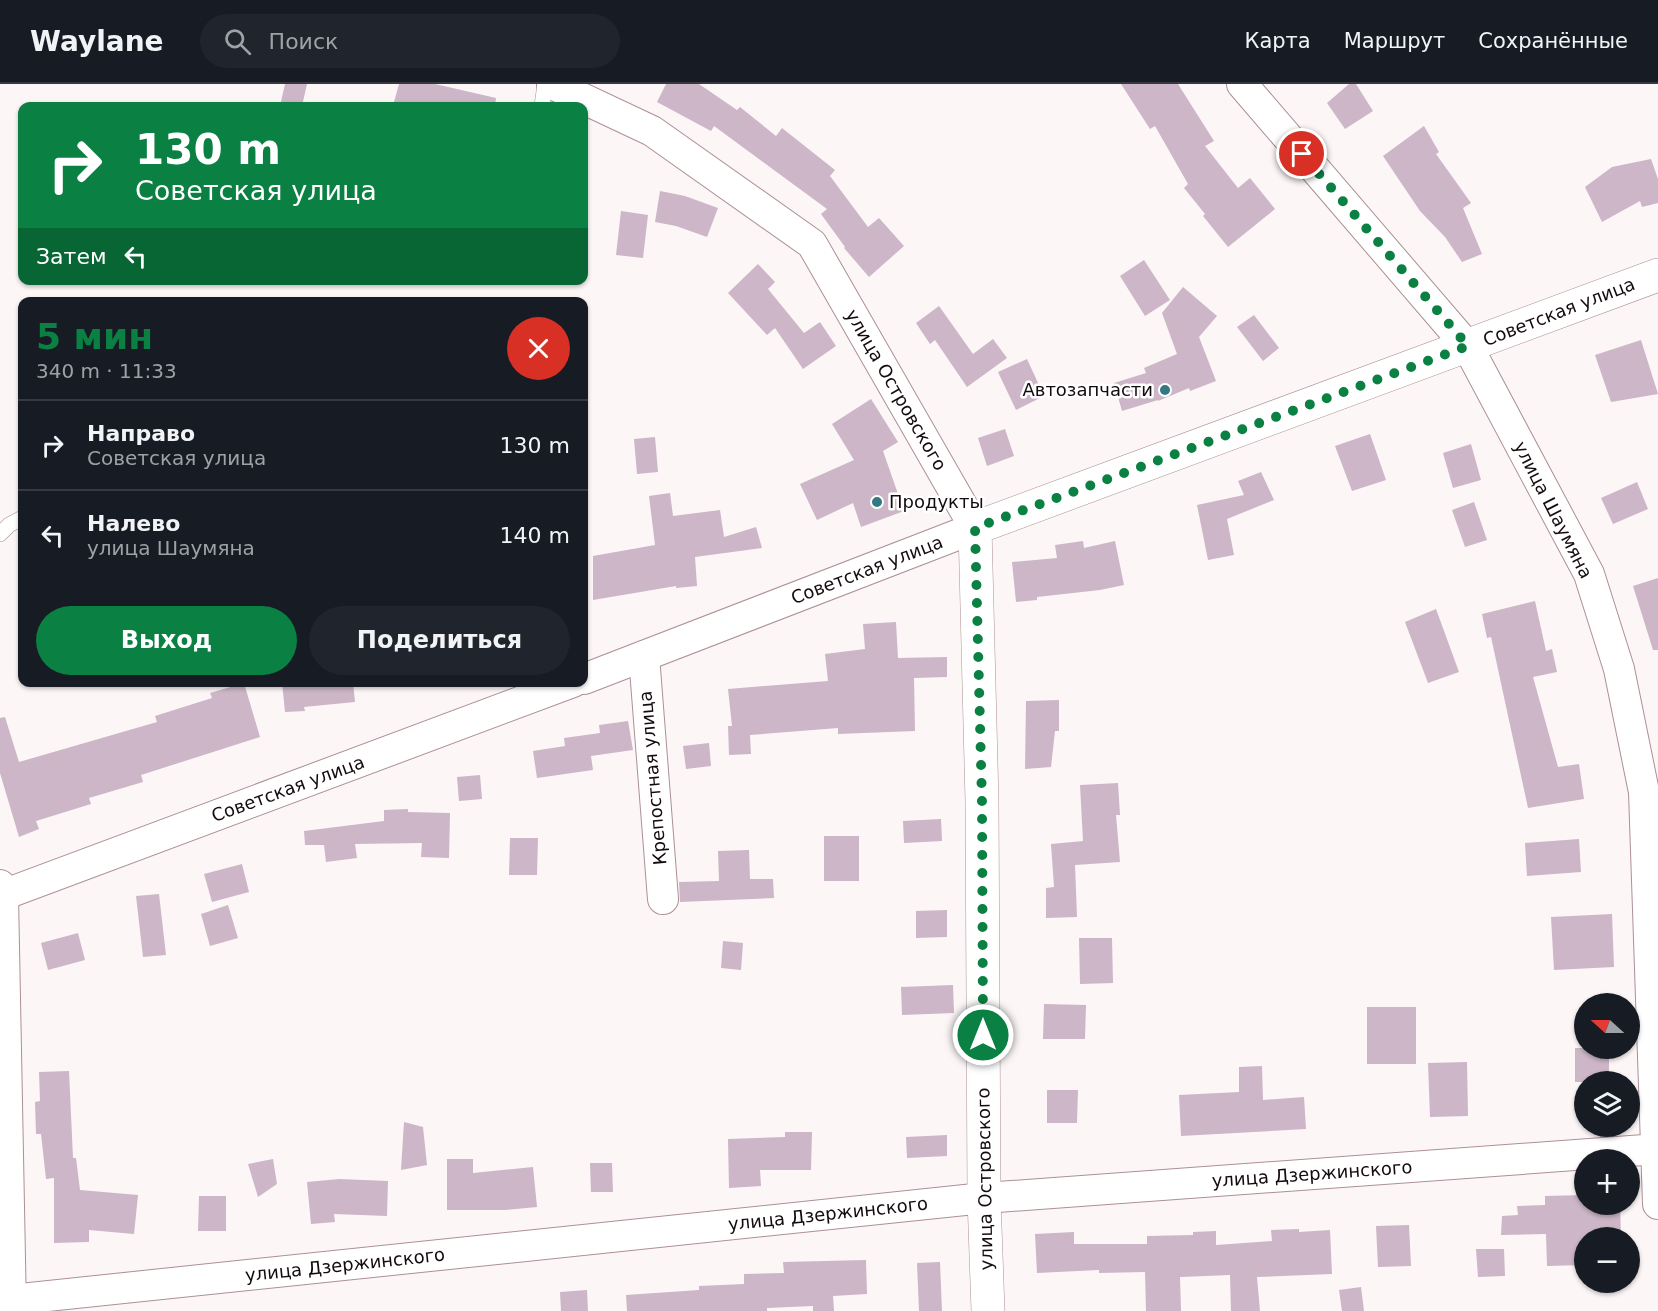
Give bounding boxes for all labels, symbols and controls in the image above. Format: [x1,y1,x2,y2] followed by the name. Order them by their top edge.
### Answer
[200,14,620,68] search box
[30,25,164,58] text: Waylane
[221,25,254,58] icon: search
[269,29,338,54] text: Поиск
[1245,29,1311,53] text: Карта
[1344,29,1445,53] text: Маршрут
[1478,29,1628,53] text: Сохранённые
[135,125,281,174] text: 130 m
[36,126,114,204] icon: right
[1276,128,1327,179] pin
[1285,137,1318,170] icon: arrive
[135,175,377,206] text: Советская улица
[119,240,152,273] icon: left
[36,244,107,269] text: Затем
[1480,273,1638,350] street label: Советская улица
[842,305,951,474] street label: улица Островского
[36,316,153,357] text: 5 мин
[507,317,570,380] button: close
[36,359,177,383] text: 340 m · 11:33
[1022,379,1153,400] place label: Автозапчасти
[1158,383,1172,397] marker: Автозапчасти
[87,421,195,446] text: Направо
[36,429,69,462] icon: right
[500,433,570,458] text: 130 m
[1510,438,1597,582] street label: улица Шаумяна
[87,446,266,470] text: Советская улица
[889,491,984,512] place label: Продукты
[870,495,884,509] marker: Продукты
[87,511,180,536] text: Налево
[36,519,69,552] icon: left
[500,523,570,548] text: 140 m
[788,531,946,608] street label: Советская улица
[87,536,255,560] text: улица Шаумяна
[36,606,297,675] button: Выход
[309,606,570,675] button: Поделиться
[634,690,671,866] street label: Крепостная улица
[208,751,367,826] street label: Советская улица
[1574,993,1640,1059] north arrow
[1574,993,1640,1293] map controls
[951,1003,1015,1067] position arrow
[1574,1071,1640,1137] button: layers
[972,1087,997,1271] street label: улица Островского
[1574,1149,1640,1215] button: +
[1211,1156,1413,1191] street label: улица Дзержинского
[727,1193,929,1234] street label: улица Дзержинского
[1574,1227,1640,1293] button: −
[244,1244,446,1285] street label: улица Дзержинского

